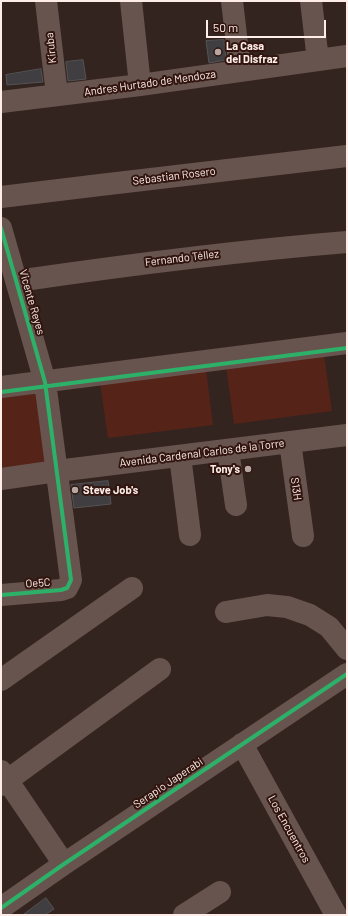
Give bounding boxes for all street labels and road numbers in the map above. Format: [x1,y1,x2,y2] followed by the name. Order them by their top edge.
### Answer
[43,32,59,64] street label: Kiruba
[83,67,217,99] street label: Andres Hurtado de Mendoza
[132,164,216,188] street label: Sebastian Rosero
[144,247,220,269] street label: Fernando Téllez
[16,268,48,336] street label: Vicente Reyes
[119,436,285,470] street label: Avenida Cardenal Carlos de la Torre
[288,477,304,501] street label: S13H
[25,576,51,590] street label: Oe5C
[131,755,205,811] street label: Serapio Japerabi
[265,793,313,865] street label: Los Encuentros

